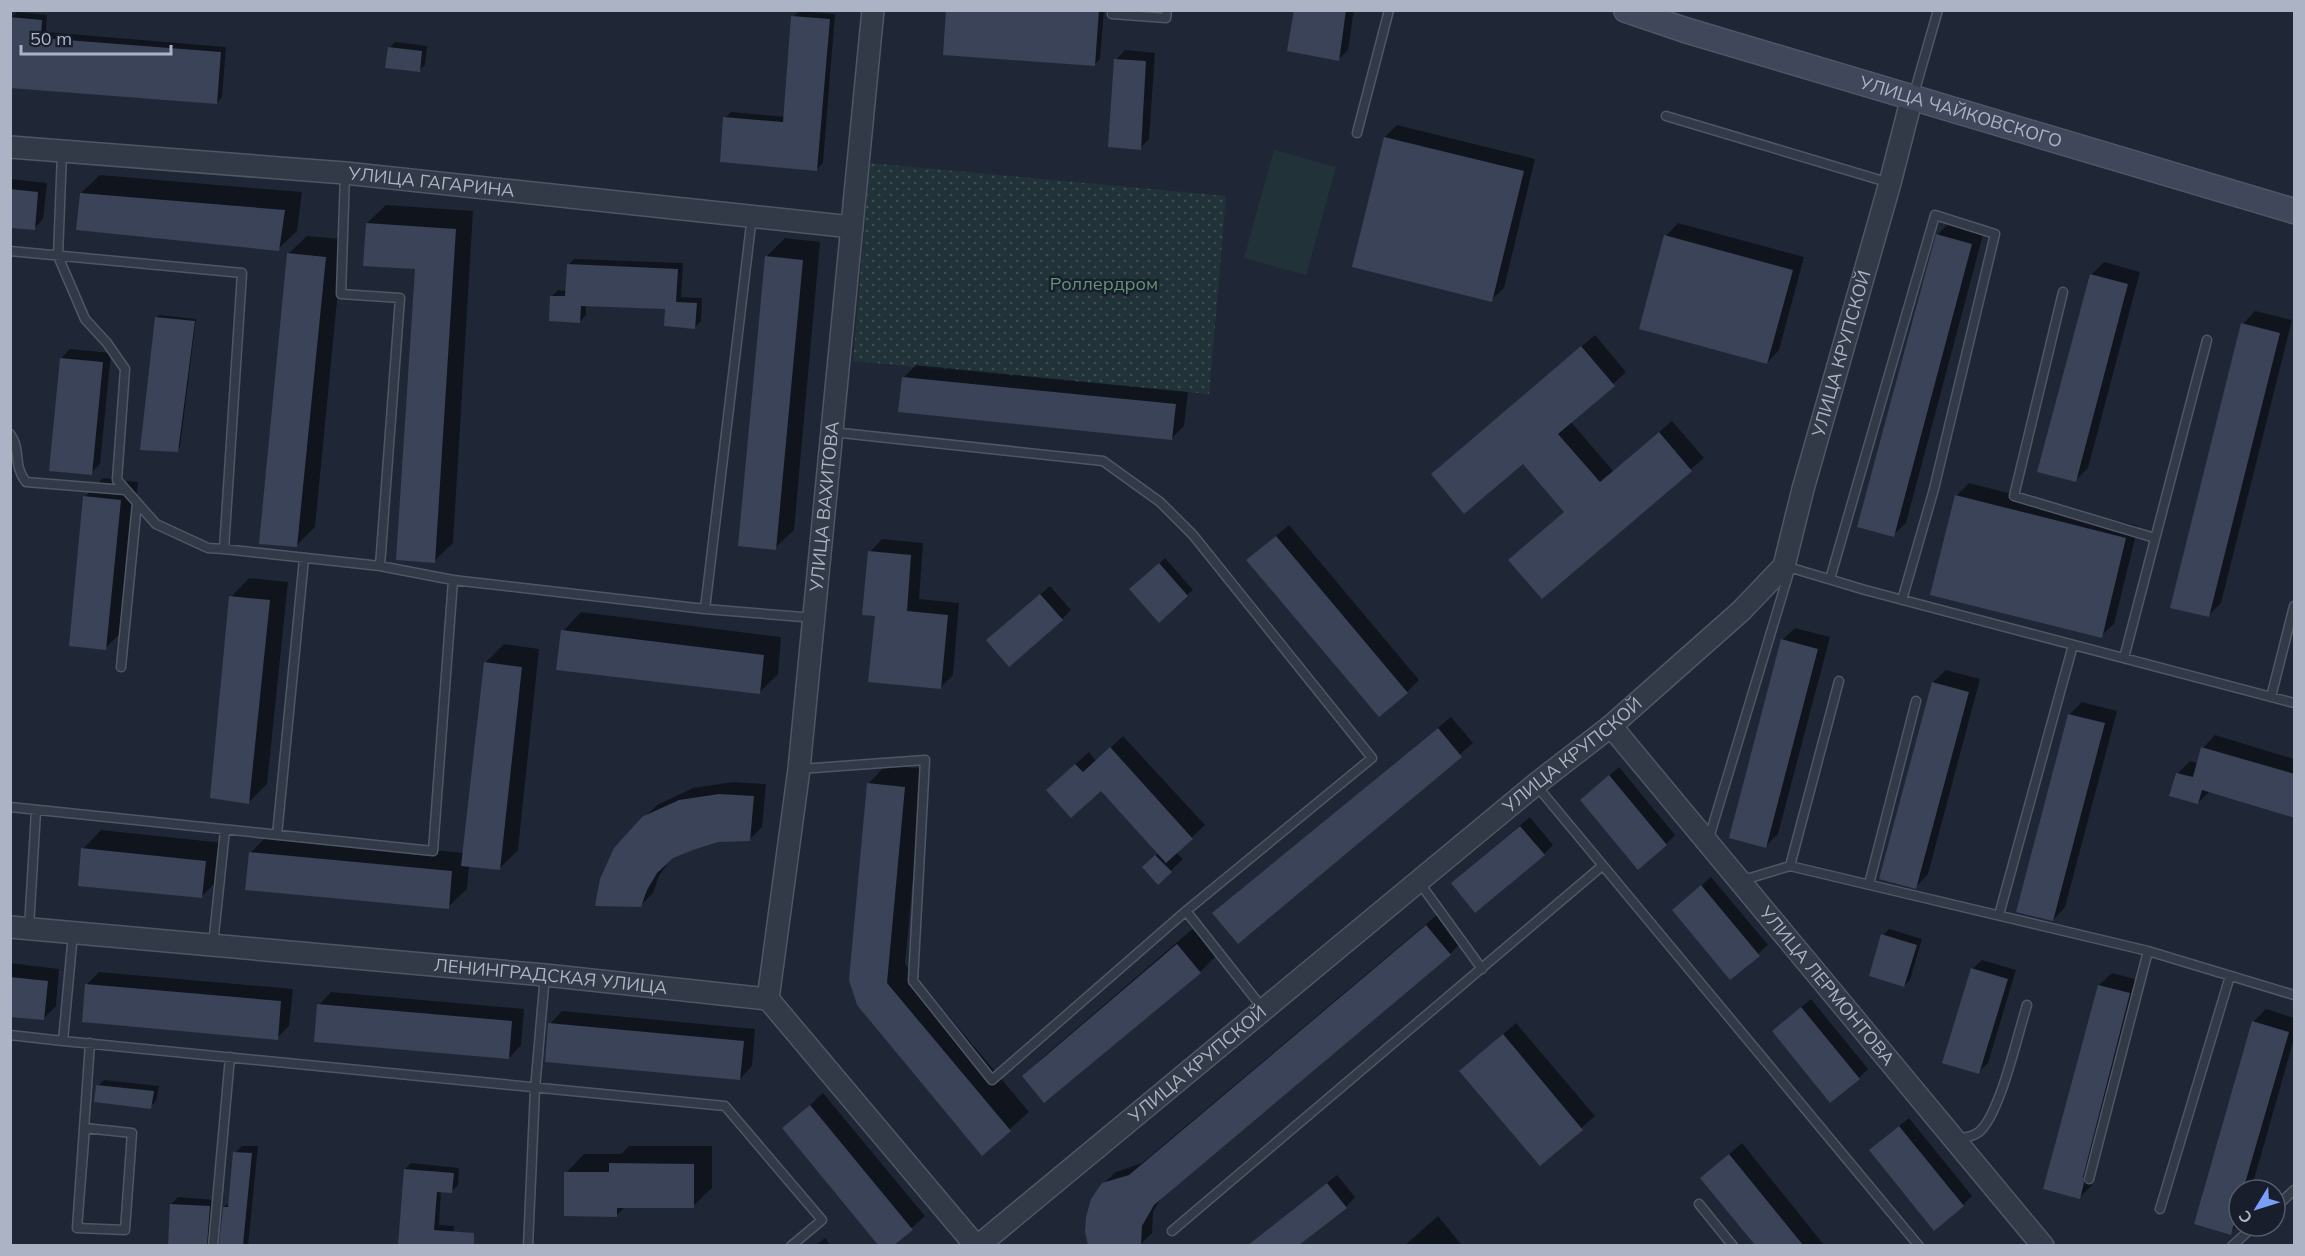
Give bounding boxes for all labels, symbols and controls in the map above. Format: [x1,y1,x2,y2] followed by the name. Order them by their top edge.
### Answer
[21,18,171,56] scale bar
[30,27,72,50] text: 50 m
[1856,70,2065,152] street label: УЛИЦА ЧАЙКОВСКОГО
[346,161,516,202] street label: УЛИЦА ГАГАРИНА
[1806,268,1876,441] street label: УЛИЦА КРУПСКОЙ
[1050,272,1158,295] park label: Роллердром
[804,420,844,594] street label: УЛИЦА ВАХИТОВА
[1497,692,1647,818] street label: УЛИЦА КРУПСКОЙ
[1754,901,1900,1070] street label: УЛИЦА ЛЕРМОНТОВА
[433,953,669,999] street label: ЛЕНИНГРАДСКАЯ УЛИЦА
[1123,1000,1271,1128] street label: УЛИЦА КРУПСКОЙ
[2227,1178,2287,1238] north arrow
[2234,1207,2256,1228] text: С

